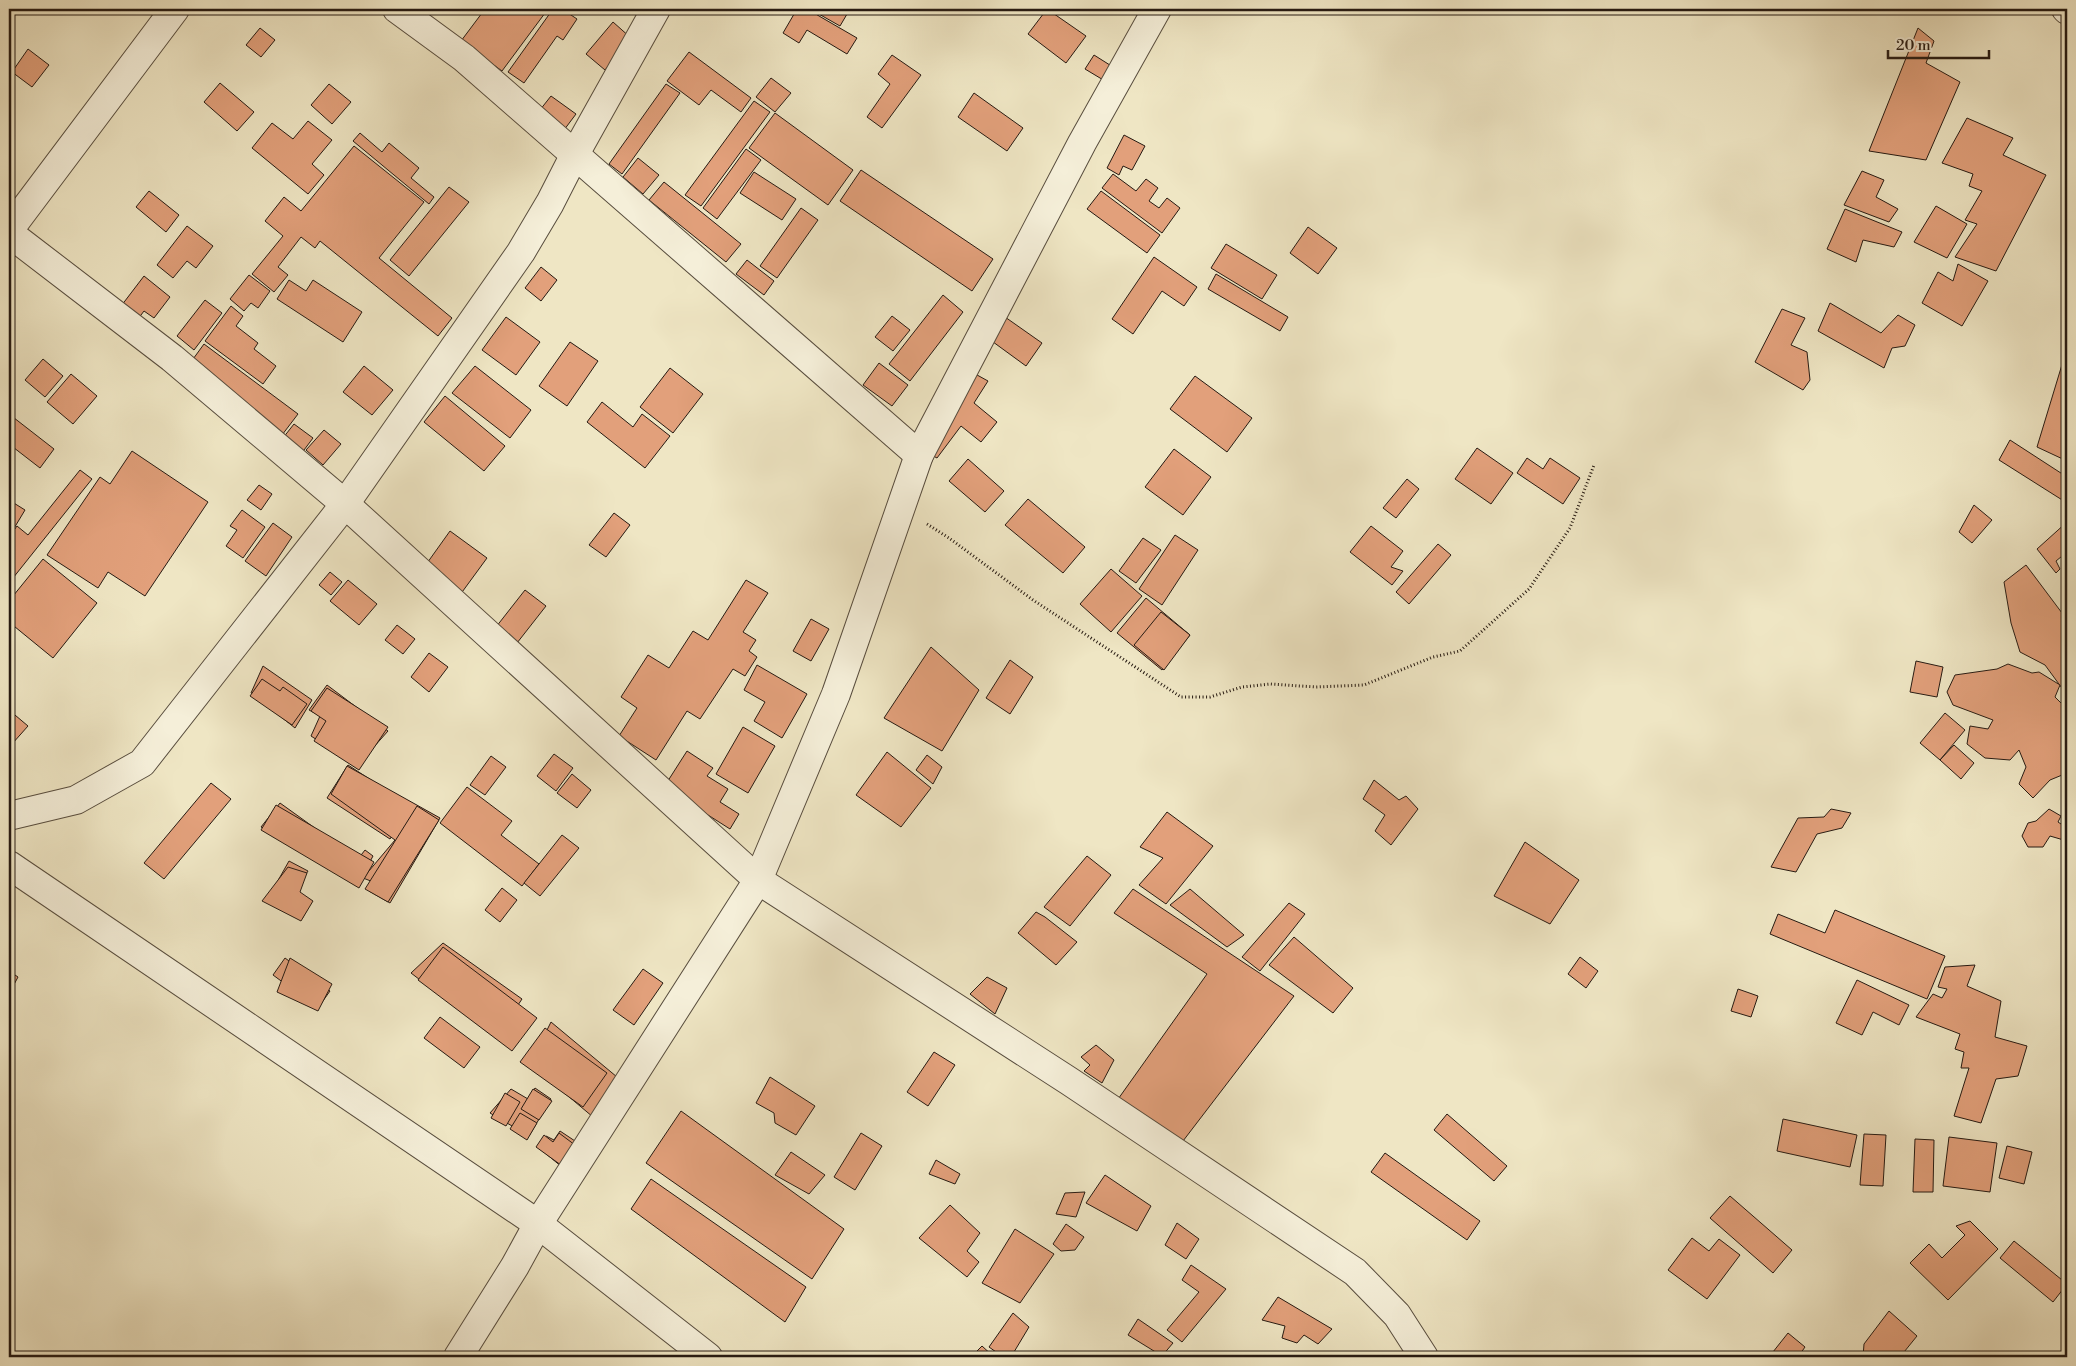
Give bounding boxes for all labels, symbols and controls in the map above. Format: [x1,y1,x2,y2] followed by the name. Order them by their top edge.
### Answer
[1888,28,1990,60] scale bar
[1896,36,1931,55] text: 20 m

